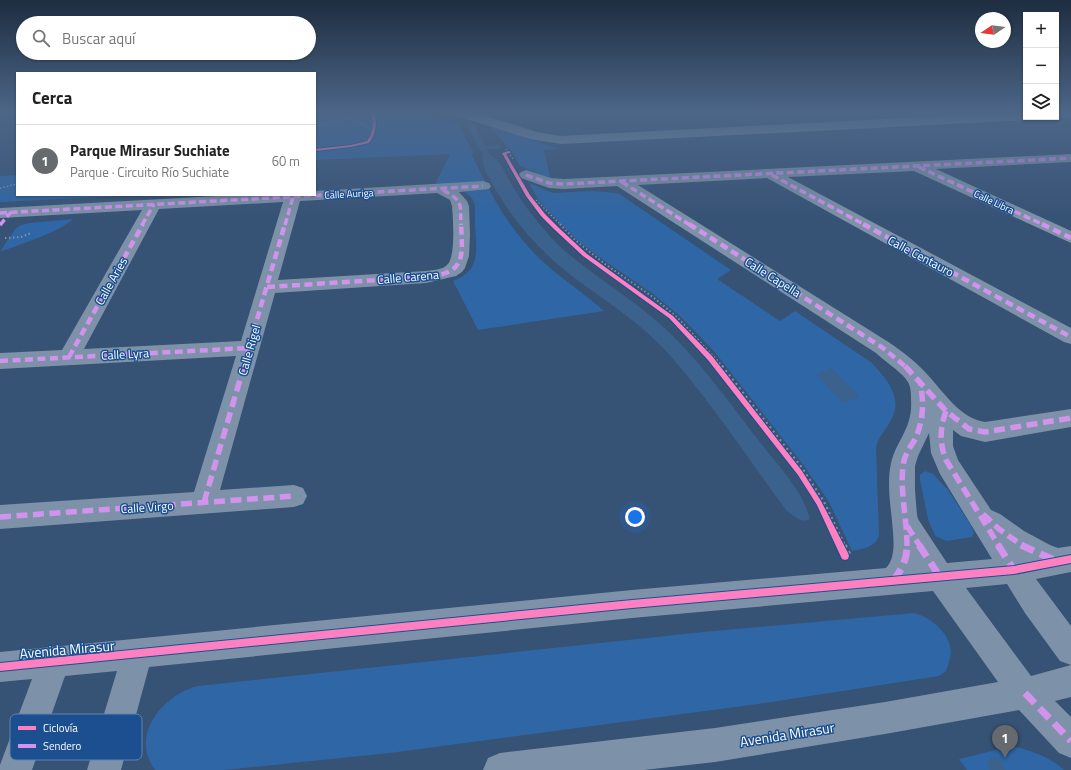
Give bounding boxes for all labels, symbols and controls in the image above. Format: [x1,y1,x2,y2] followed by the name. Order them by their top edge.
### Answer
[975,12,1011,48] north arrow
[1023,12,1059,120] map controls
[1023,12,1059,48] button: +
[16,16,316,60] search box
[30,27,52,49] icon: search
[62,27,135,50] text: Buscar aquí
[1023,48,1059,84] button: −
[1023,84,1059,120] button: layers
[32,85,72,111] text: Cerca
[70,139,230,162] text: Parque Mirasur Suchiate
[41,151,49,171] text: 1
[272,151,300,171] text: 60 m
[70,162,229,182] text: Parque · Circuito Río Suchiate
[324,185,374,203] street label: Calle Auriga
[971,186,1017,218] street label: Calle Libra
[884,231,958,281] street label: Calle Centauro
[741,252,805,302] street label: Calle Capella
[90,253,132,309] street label: Calle Aries
[376,265,440,289] street label: Calle Carena
[233,322,265,378] street label: Calle Rigel
[101,343,149,365] street label: Calle Lyra
[120,496,174,518] street label: Calle Virgo
[625,507,645,527] your location
[19,634,116,664] street label: Avenida Mirasur
[10,714,142,760] legend
[738,716,836,752] street label: Avenida Mirasur
[43,720,78,736] text: Ciclovía
[992,725,1018,758] pin: 1
[43,738,81,754] text: Sendero

